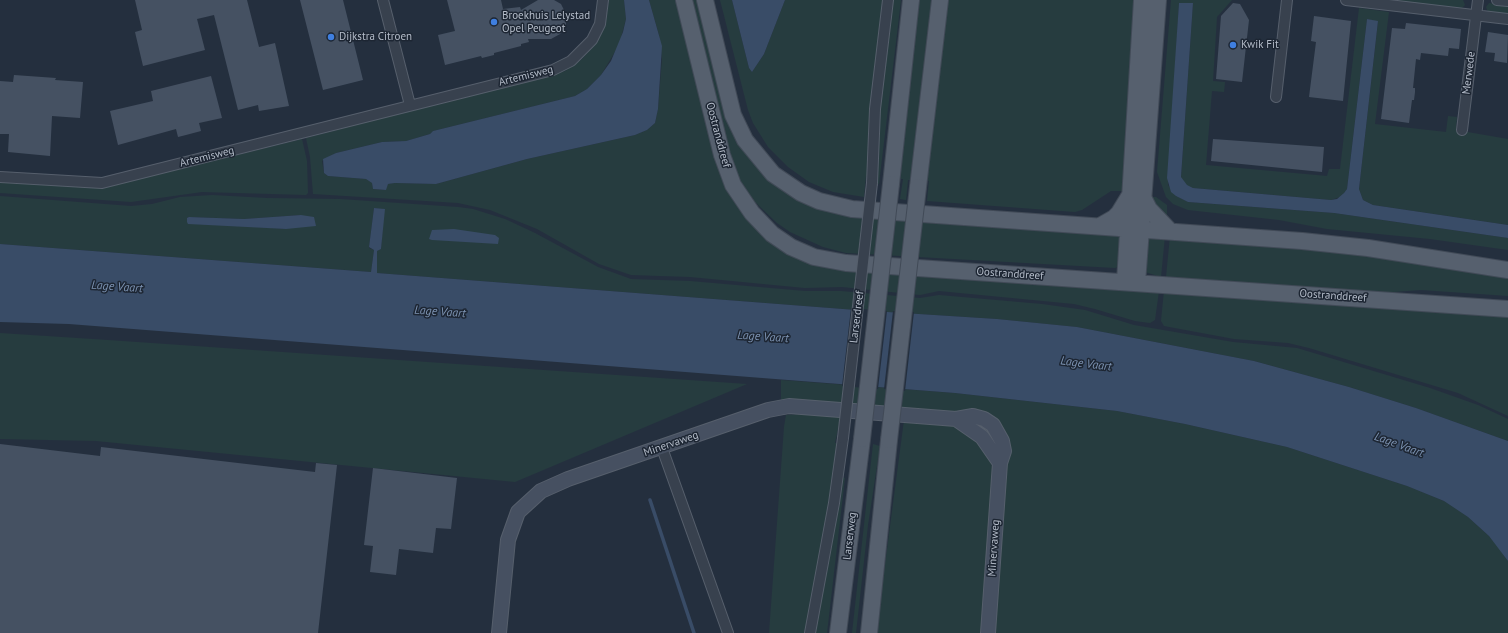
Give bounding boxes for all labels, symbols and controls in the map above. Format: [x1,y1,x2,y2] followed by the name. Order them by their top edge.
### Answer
[502,9,590,35] place label: Broekhuis Lelystad Opel Peugeot
[489,17,499,27] marker: Broekhuis Lelystad Opel Peugeot
[339,30,412,44] place label: Dijkstra Citroen
[326,32,336,42] marker: Dijkstra Citroen
[1241,38,1279,52] place label: Kwik Fit
[1228,40,1238,50] marker: Kwik Fit
[1460,51,1478,95] street label: Merwede
[497,63,555,89] street label: Artemisweg
[703,101,733,169] street label: Oostranddreef
[178,144,236,170] street label: Artemisweg
[976,265,1044,283] street label: Oostranddreef
[91,278,143,296] water label: Lage Vaart
[1299,287,1367,305] street label: Oostranddreef
[847,290,867,344] street label: Larserdreef
[414,303,466,321] water label: Lage Vaart
[737,328,789,346] water label: Lage Vaart
[1060,354,1112,374] water label: Lage Vaart
[642,428,700,460] street label: Minervaweg
[1372,429,1426,461] water label: Lage Vaart
[841,511,859,561] street label: Larserweg
[985,519,1003,577] street label: Minervaweg

